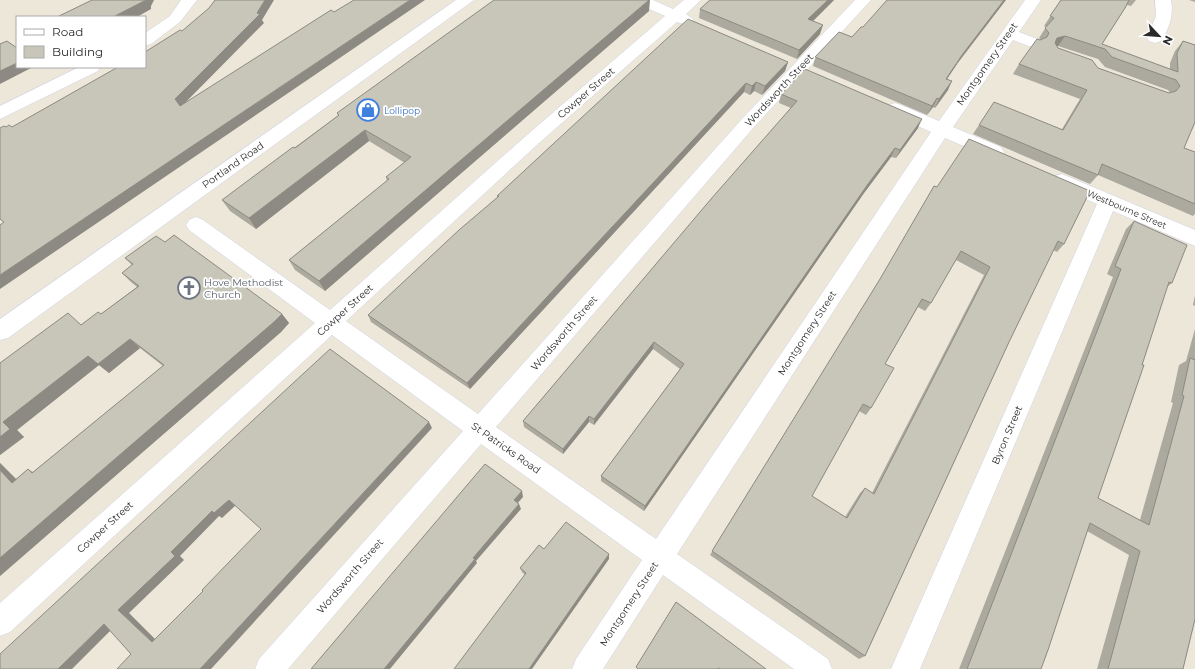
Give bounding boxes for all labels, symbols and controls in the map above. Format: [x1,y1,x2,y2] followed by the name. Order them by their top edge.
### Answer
[16,16,146,68] legend
[1139,16,1179,56] north arrow
[953,20,1021,108] street label: Montgomery Street
[52,24,83,39] text: Road
[1160,33,1176,47] text: N
[52,44,103,59] text: Building
[742,51,816,129] street label: Wordsworth Street
[555,65,617,121] street label: Cowper Street
[355,97,381,123] shop icon: Lollipop
[384,105,420,116] place label: Lollipop
[200,139,266,191] street label: Portland Road
[1086,187,1169,231] street label: Westbourne Street
[176,275,202,301] church icon: Hove Methodist Church
[204,276,283,301] place label: Hove Methodist Church
[314,281,376,339] street label: Cowper Street
[775,288,839,378] street label: Montgomery Street
[528,293,600,373] street label: Wordsworth Street
[989,404,1025,466] street label: Byron Street
[469,419,543,477] street label: St Patricks Road
[74,498,136,556] street label: Cowper Street
[314,536,386,616] street label: Wordsworth Street
[597,559,661,649] street label: Montgomery Street

